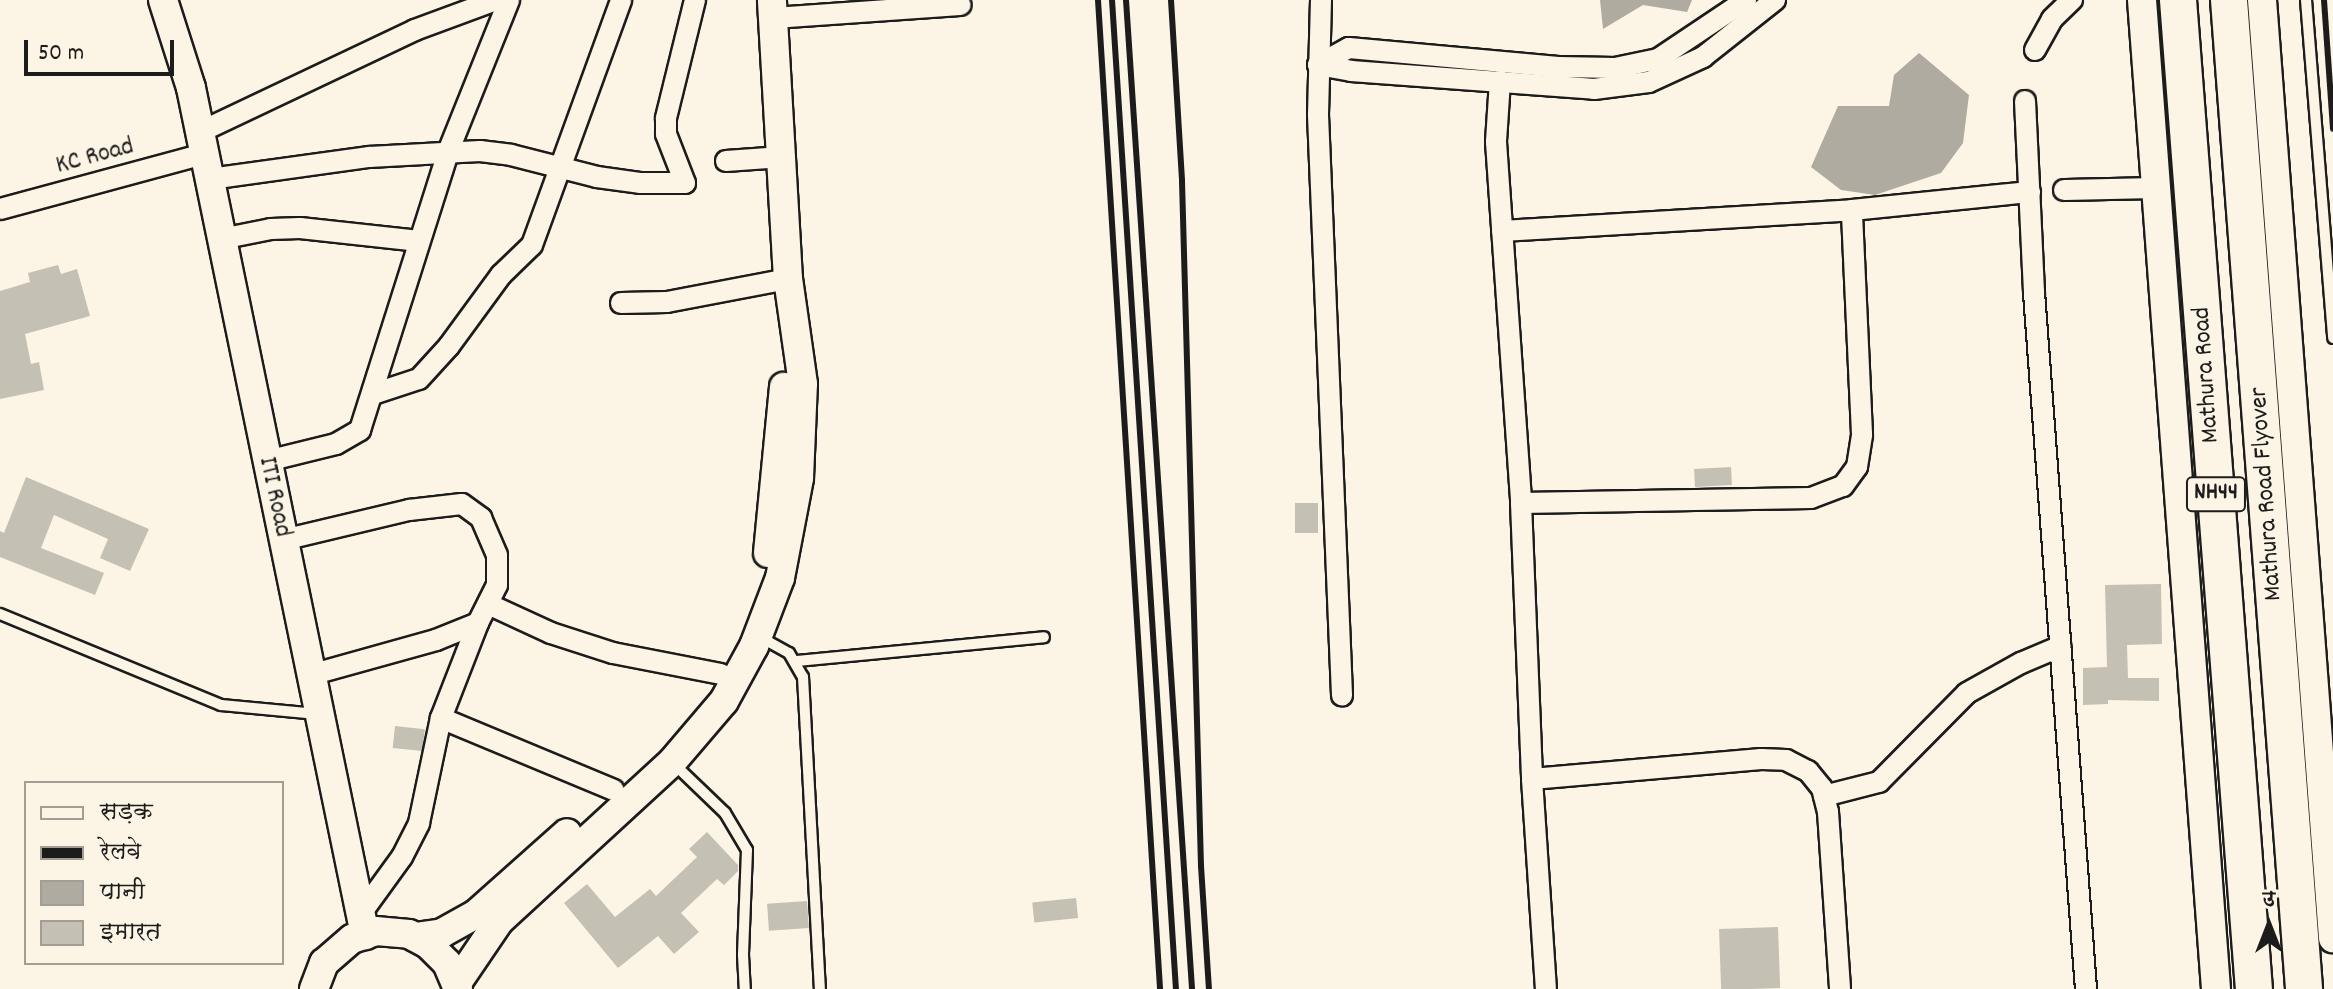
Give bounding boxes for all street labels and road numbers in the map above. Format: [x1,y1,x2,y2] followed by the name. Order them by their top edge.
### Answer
[53,132,137,182] street label: KC Road
[2187,306,2227,444] street label: Mathura Road
[2244,386,2290,602] street label: Mathura Road Flyover
[250,454,298,540] street label: ITI Road
[2184,474,2248,514] road number: NH44

